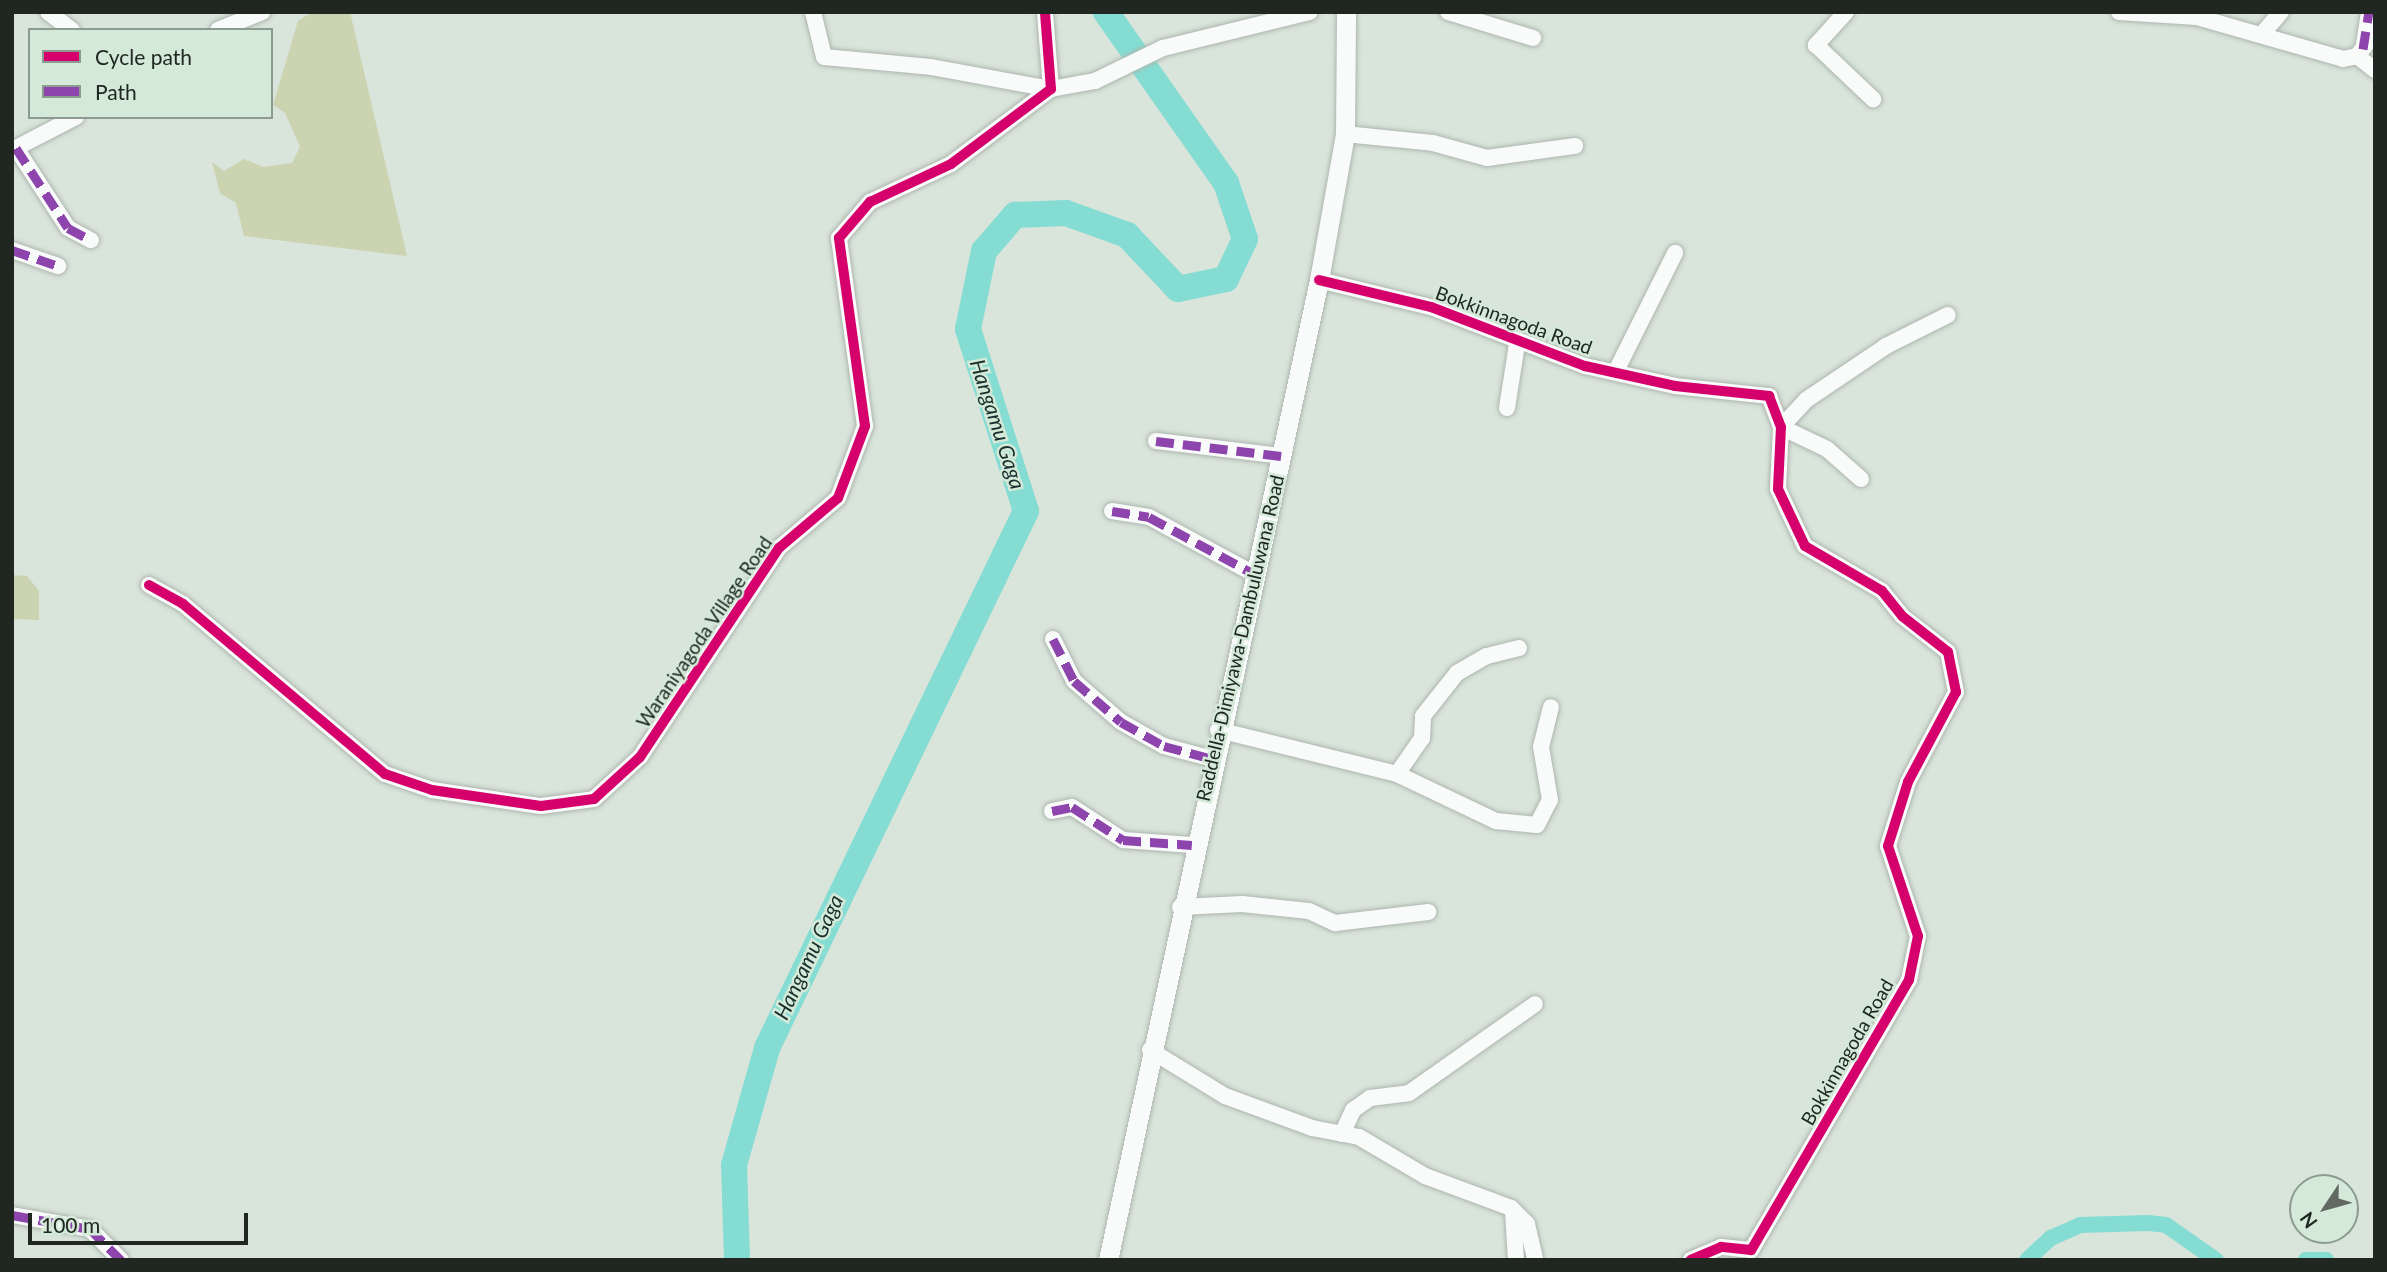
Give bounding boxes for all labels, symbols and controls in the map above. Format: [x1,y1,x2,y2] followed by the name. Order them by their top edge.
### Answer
[28,28,273,119] legend
[95,44,192,69] text: Cycle path
[95,79,137,104] text: Path
[1433,281,1595,359] street label: Bokkinnagoda Road
[965,356,1031,492] water label: Hangamu Gaga
[1191,473,1289,803] street label: Raddella-Dimiyawa-Dambuluwana Road
[631,532,777,732] street label: Waraniyagoda Village Road
[768,890,848,1024] water label: Hangamu Gaga
[1796,975,1898,1129] street label: Bokkinnagoda Road
[2289,1174,2359,1244] north arrow
[32,1198,252,1242] scale bar
[2295,1208,2322,1233] text: N
[41,1212,100,1237] text: 100 m

